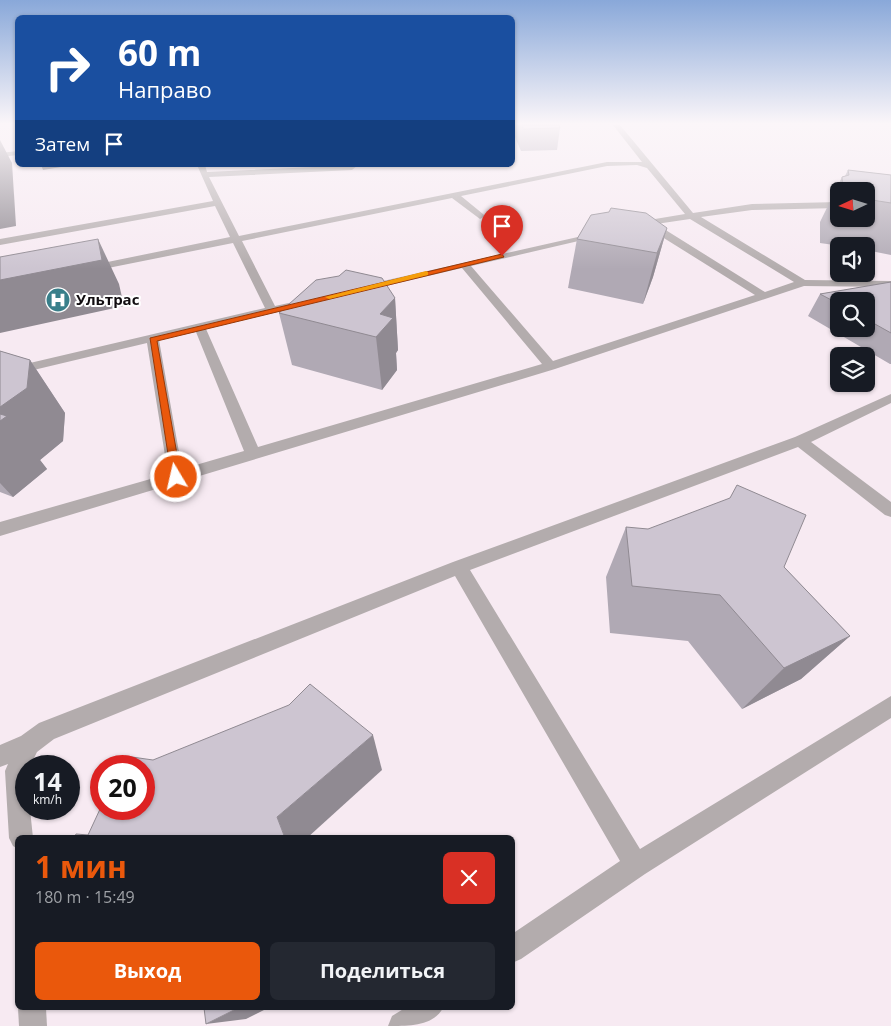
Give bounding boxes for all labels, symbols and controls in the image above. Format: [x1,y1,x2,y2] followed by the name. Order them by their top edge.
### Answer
[118,29,201,76] text: 60 m
[35,35,100,100] icon: right
[118,74,212,104] text: Направо
[100,130,128,158] icon: arrive
[35,131,90,157] text: Затем
[830,182,875,228] north arrow
[830,182,875,392] map controls
[481,205,523,256] pin
[488,212,516,240] icon: arrive
[830,237,875,282] button: sound
[45,287,71,313] hospital icon: Ультрас
[76,289,140,309] place label: Ультрас
[830,292,875,337] button: search
[830,347,875,392] button: layers
[149,450,201,502] position arrow
[90,755,155,820] speed limit sign: 20
[33,764,62,798] text: 14
[33,791,62,808] text: km/h
[35,846,127,887] text: 1 мин
[443,852,495,904] button: close
[35,886,135,908] text: 180 m · 15:49
[35,942,260,1000] button: Выход
[270,942,495,1000] button: Поделиться

